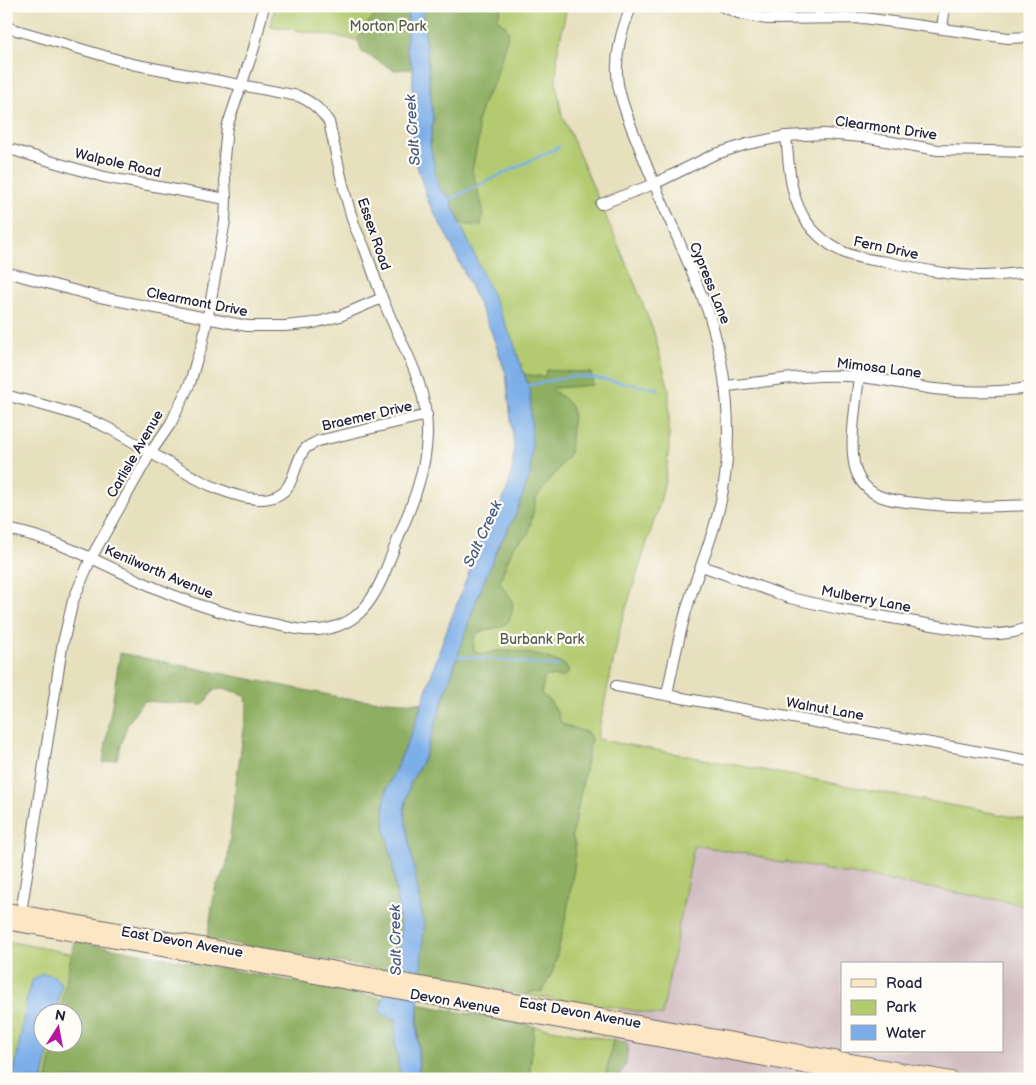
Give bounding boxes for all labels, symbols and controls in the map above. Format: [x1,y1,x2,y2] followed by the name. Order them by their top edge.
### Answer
[350,18,427,35] park label: Morton Park
[401,93,425,166] water label: Salt Creek
[834,112,938,144] street label: Clearmont Drive
[73,145,163,181] street label: Walpole Road
[354,196,394,272] street label: Essex Road
[852,233,920,263] street label: Fern Drive
[686,240,734,326] street label: Cypress Lane
[145,284,249,320] street label: Clearmont Drive
[836,354,922,382] street label: Mimosa Lane
[320,397,414,435] street label: Braemer Drive
[103,407,167,501] street label: Carlisle Avenue
[459,497,507,570] water label: Salt Creek
[102,541,216,603] street label: Kenilworth Avenue
[820,582,912,616] street label: Mulberry Lane
[500,631,585,648] park label: Burbank Park
[785,694,865,724] street label: Walnut Lane
[386,904,406,976] water label: Salt Creek
[120,923,244,961] street label: East Devon Avenue
[841,962,1004,1052] legend
[886,974,922,993] text: Road
[409,986,501,1018] street label: Devon Avenue
[518,994,642,1032] street label: East Devon Avenue
[886,998,917,1017] text: Park
[32,1002,82,1052] north arrow
[54,1006,67,1025] text: N
[886,1024,926,1043] text: Water

